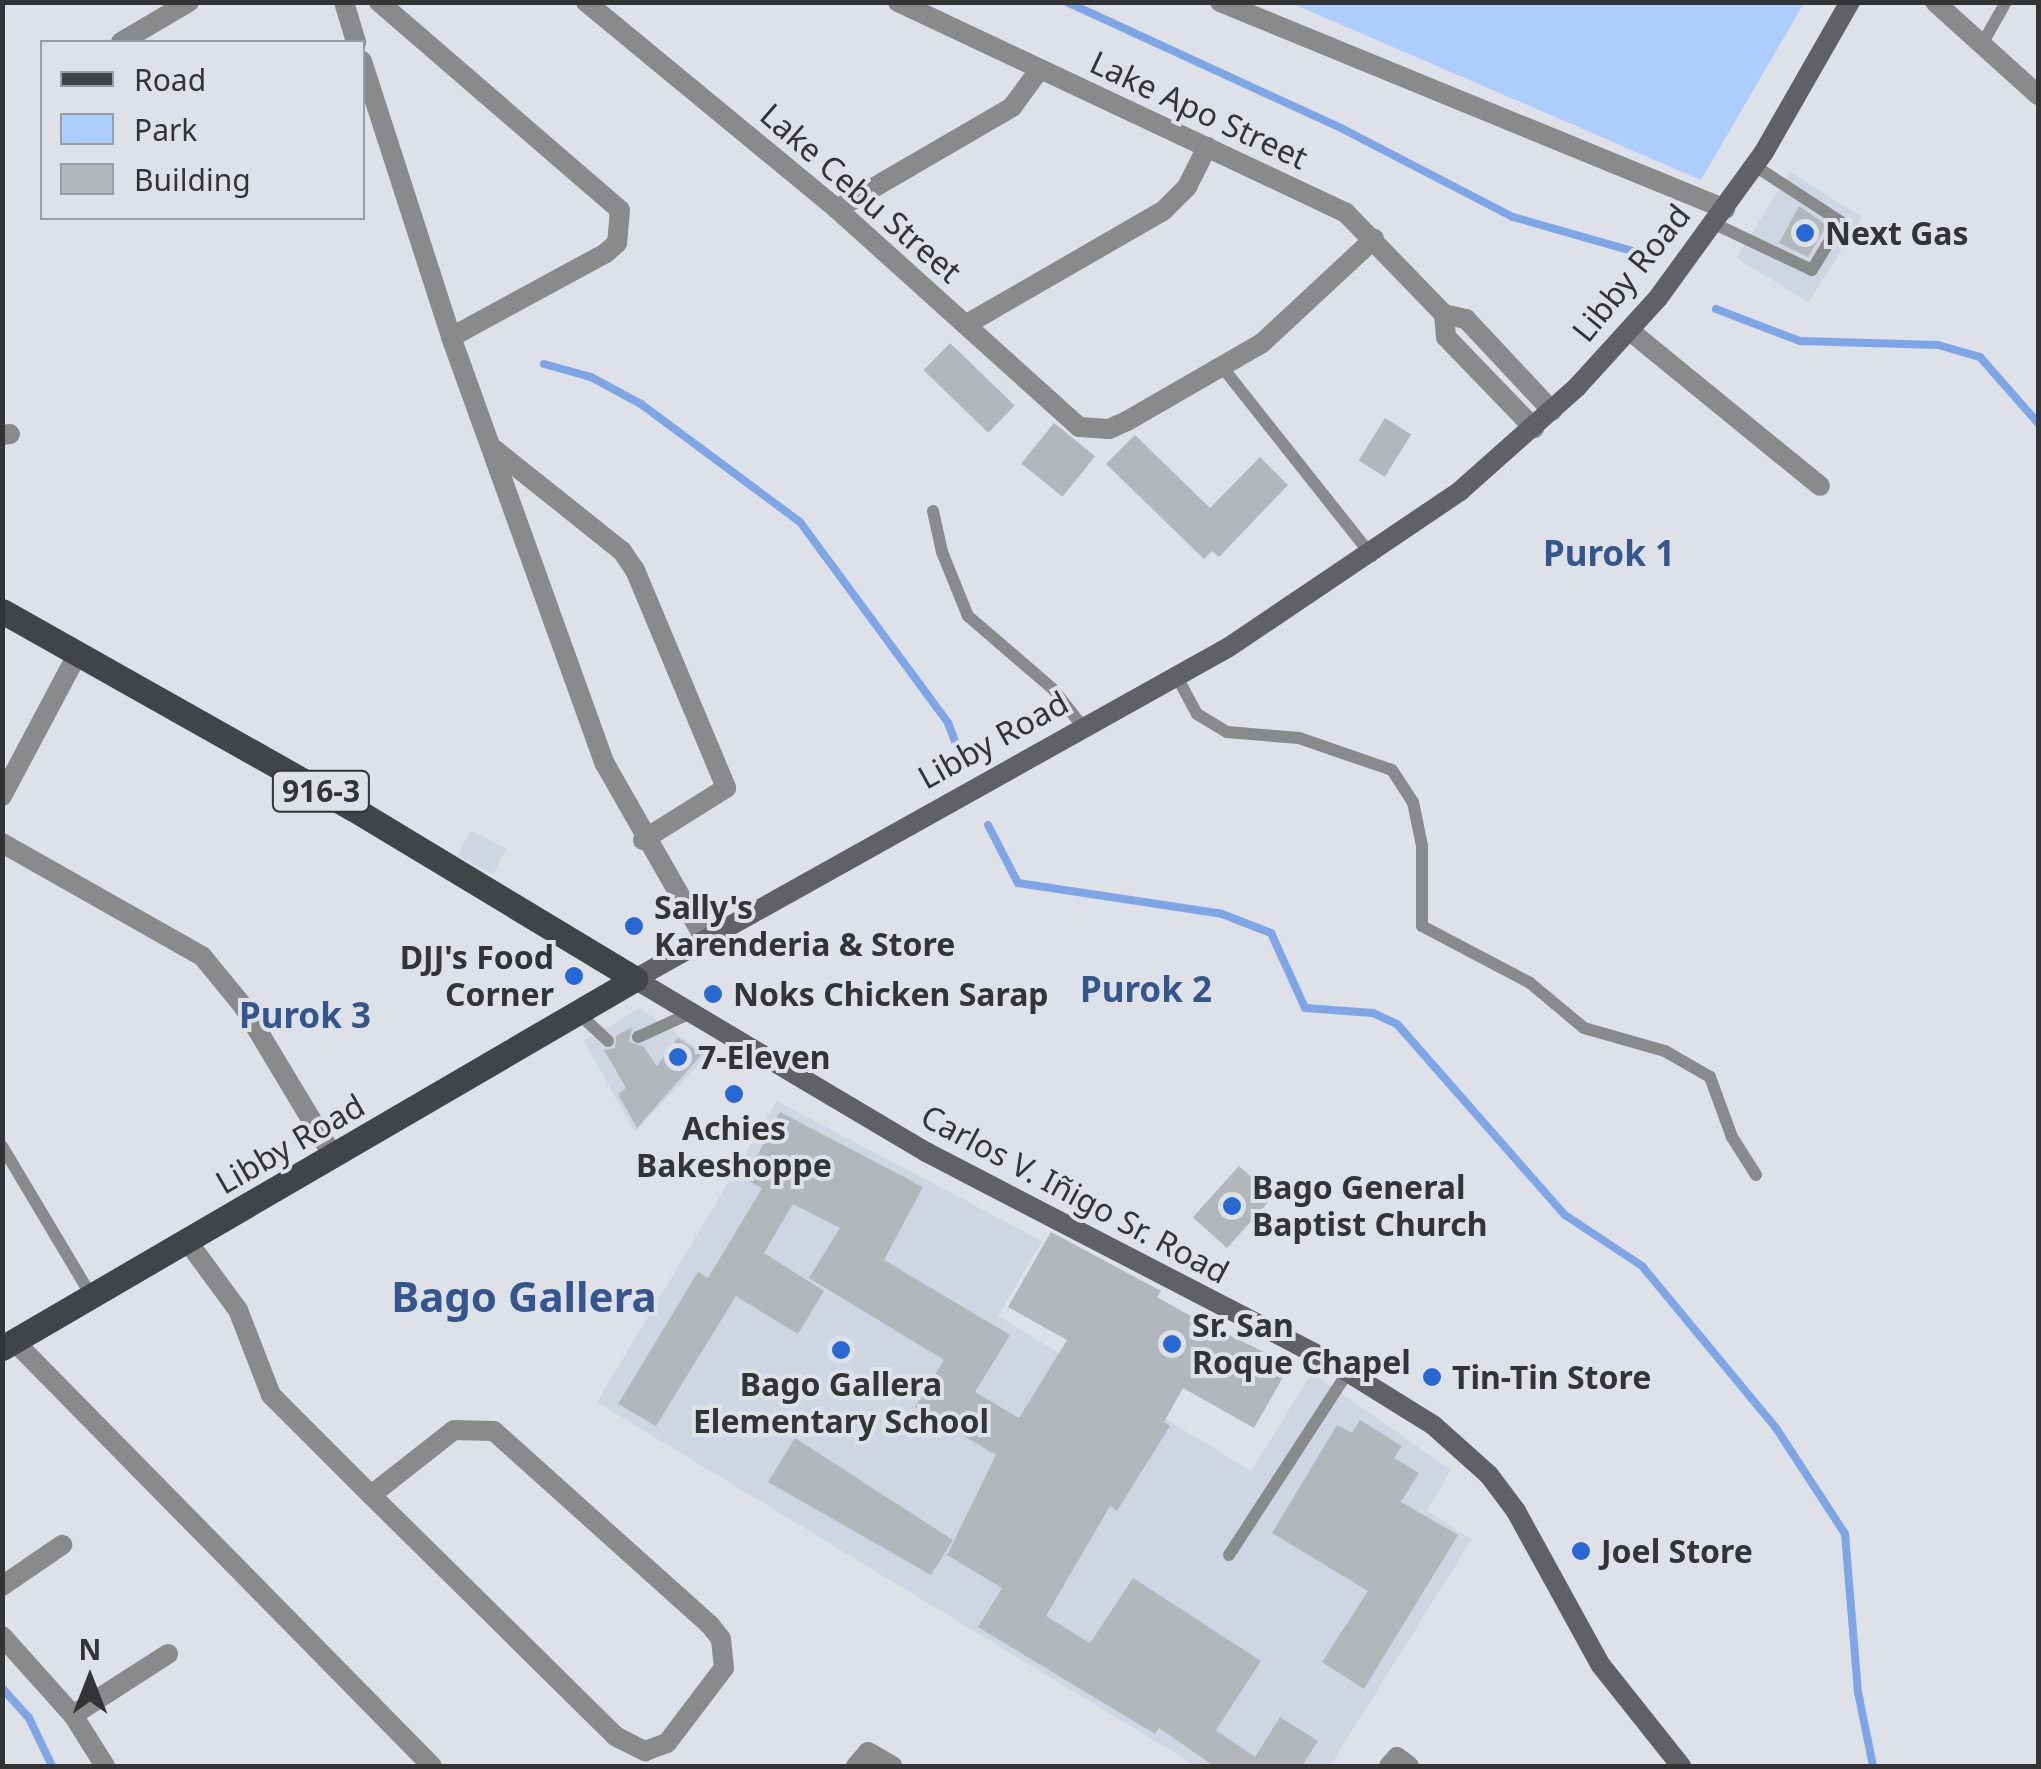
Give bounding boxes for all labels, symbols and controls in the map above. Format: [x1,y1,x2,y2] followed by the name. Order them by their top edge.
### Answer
[40,40,365,220] legend
[1084,43,1314,177] street label: Lake Apo Street
[134,59,206,100] text: Road
[753,95,969,291] street label: Lake Cebu Street
[134,109,197,150] text: Park
[134,159,251,200] text: Building
[1564,197,1698,349] street label: Libby Road
[1825,214,1969,252] place label: Next Gas
[1794,222,1816,244] marker: Next Gas
[1543,532,1675,574] district label: Purok 1
[911,683,1075,797] street label: Libby Road
[271,766,371,816] road number: 916-3
[654,889,955,964] place label: Sally's Karenderia & Store
[623,915,645,937] marker: Sally's Karenderia & Store
[400,939,554,1014] place label: DJJ's Food Corner
[563,965,585,987] marker: DJJ's Food Corner
[1080,968,1212,1010] district label: Purok 2
[733,975,1049,1013] place label: Noks Chicken Sarap
[702,983,724,1005] marker: Noks Chicken Sarap
[239,994,371,1036] district label: Purok 3
[698,1038,831,1076] place label: 7-Eleven
[667,1046,689,1068] marker: 7-Eleven
[723,1083,745,1105] marker: Achies Bakeshoppe
[209,1086,371,1202] street label: Libby Road
[915,1097,1235,1291] street label: Carlos V. Iñigo Sr. Road
[636,1110,832,1185] place label: Achies Bakeshoppe
[1252,1169,1488,1244] place label: Bago General Baptist Church
[1221,1195,1243,1217] marker: Bago General Baptist Church
[391,1271,657,1321] district label: Bago Gallera
[1192,1307,1411,1382] place label: Sr. San Roque Chapel
[1161,1333,1183,1355] marker: Sr. San Roque Chapel
[830,1339,852,1361] marker: Bago Gallera Elementary School
[1452,1358,1651,1396] place label: Tin-Tin Store
[693,1366,989,1441] place label: Bago Gallera Elementary School
[1421,1366,1443,1388] marker: Tin-Tin Store
[1601,1532,1753,1570] place label: Joel Store
[1570,1540,1592,1562] marker: Joel Store
[40,1629,140,1729] north arrow
[79,1630,101,1668] text: N

